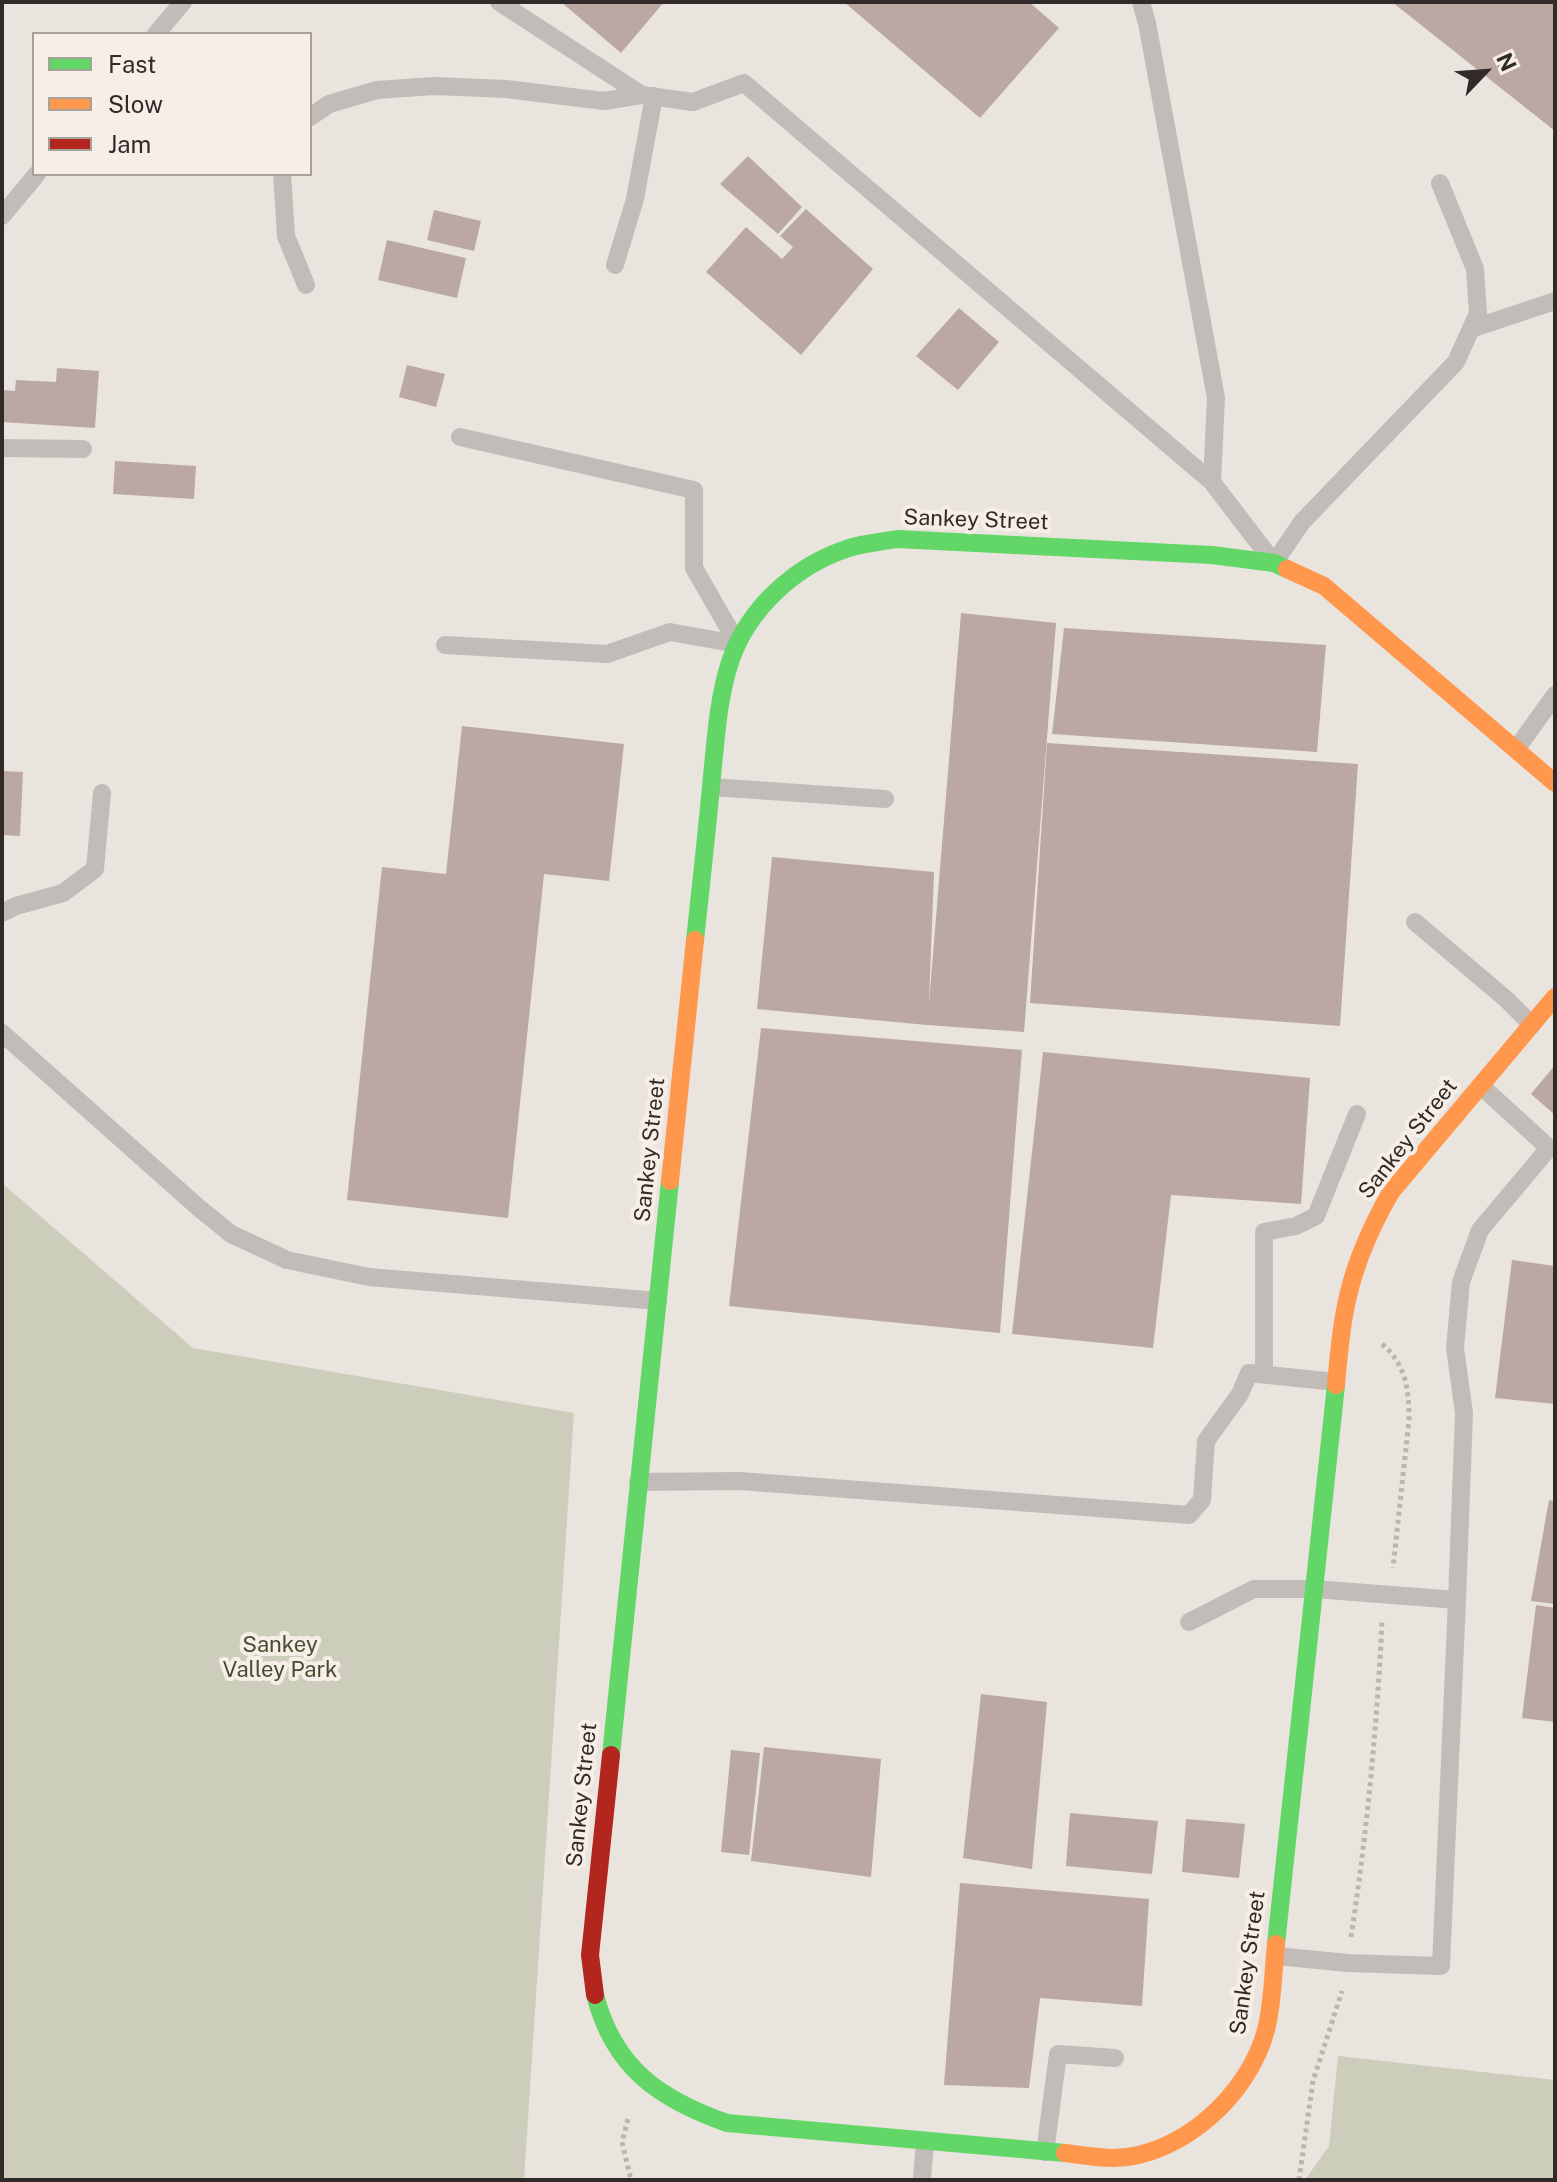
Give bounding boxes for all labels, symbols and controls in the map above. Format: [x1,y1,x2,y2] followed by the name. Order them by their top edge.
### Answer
[32,32,312,176] legend
[1445,32,1525,112] north arrow
[1491,49,1522,75] text: N
[108,50,156,78] text: Fast
[108,90,163,118] text: Slow
[108,130,151,158] text: Jam
[903,504,1049,536] street label: Sankey Street
[1353,1074,1463,1204] street label: Sankey Street
[629,1076,671,1224] street label: Sankey Street
[223,1632,337,1684] park label: Sankey Valley Park
[561,1721,603,1869] street label: Sankey Street
[1225,1889,1271,2037] street label: Sankey Street

